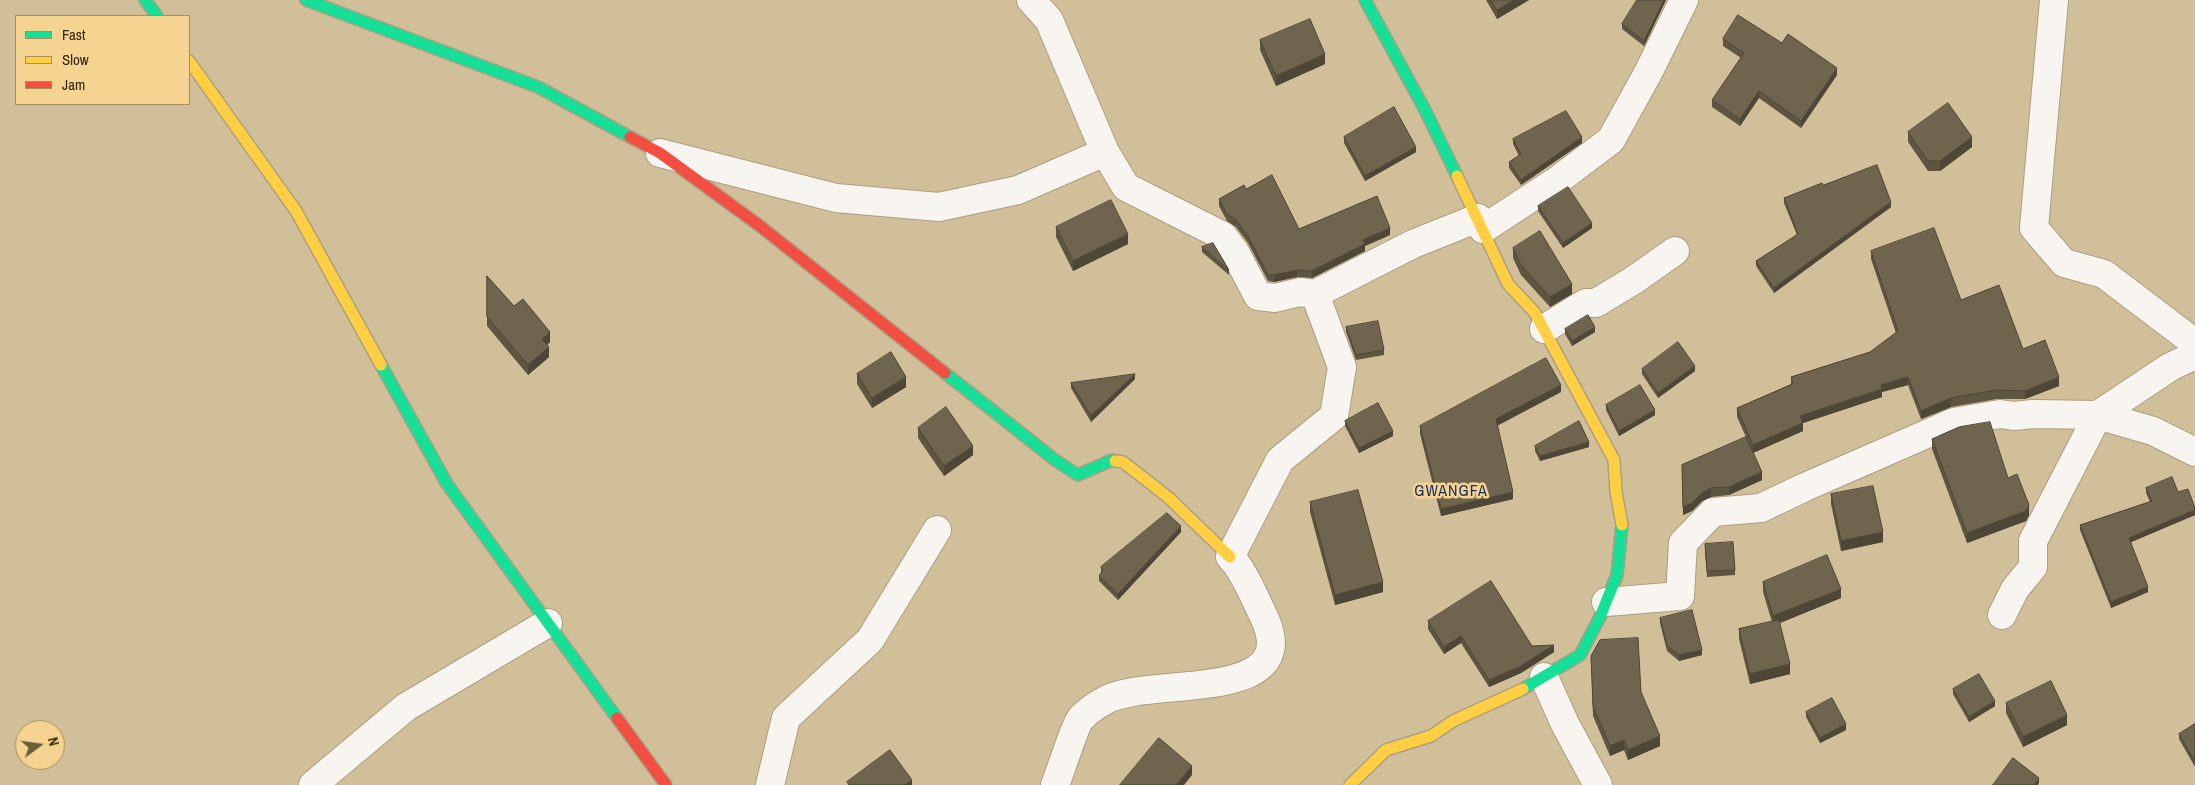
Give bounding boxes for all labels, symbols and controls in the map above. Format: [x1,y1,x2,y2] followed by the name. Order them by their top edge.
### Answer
[15,15,190,105] legend
[62,24,85,45] text: Fast
[62,49,89,70] text: Slow
[62,74,85,95] text: Jam
[1413,482,1489,502] district label: GWANGFA
[15,720,65,770] north arrow
[44,735,63,748] text: N

